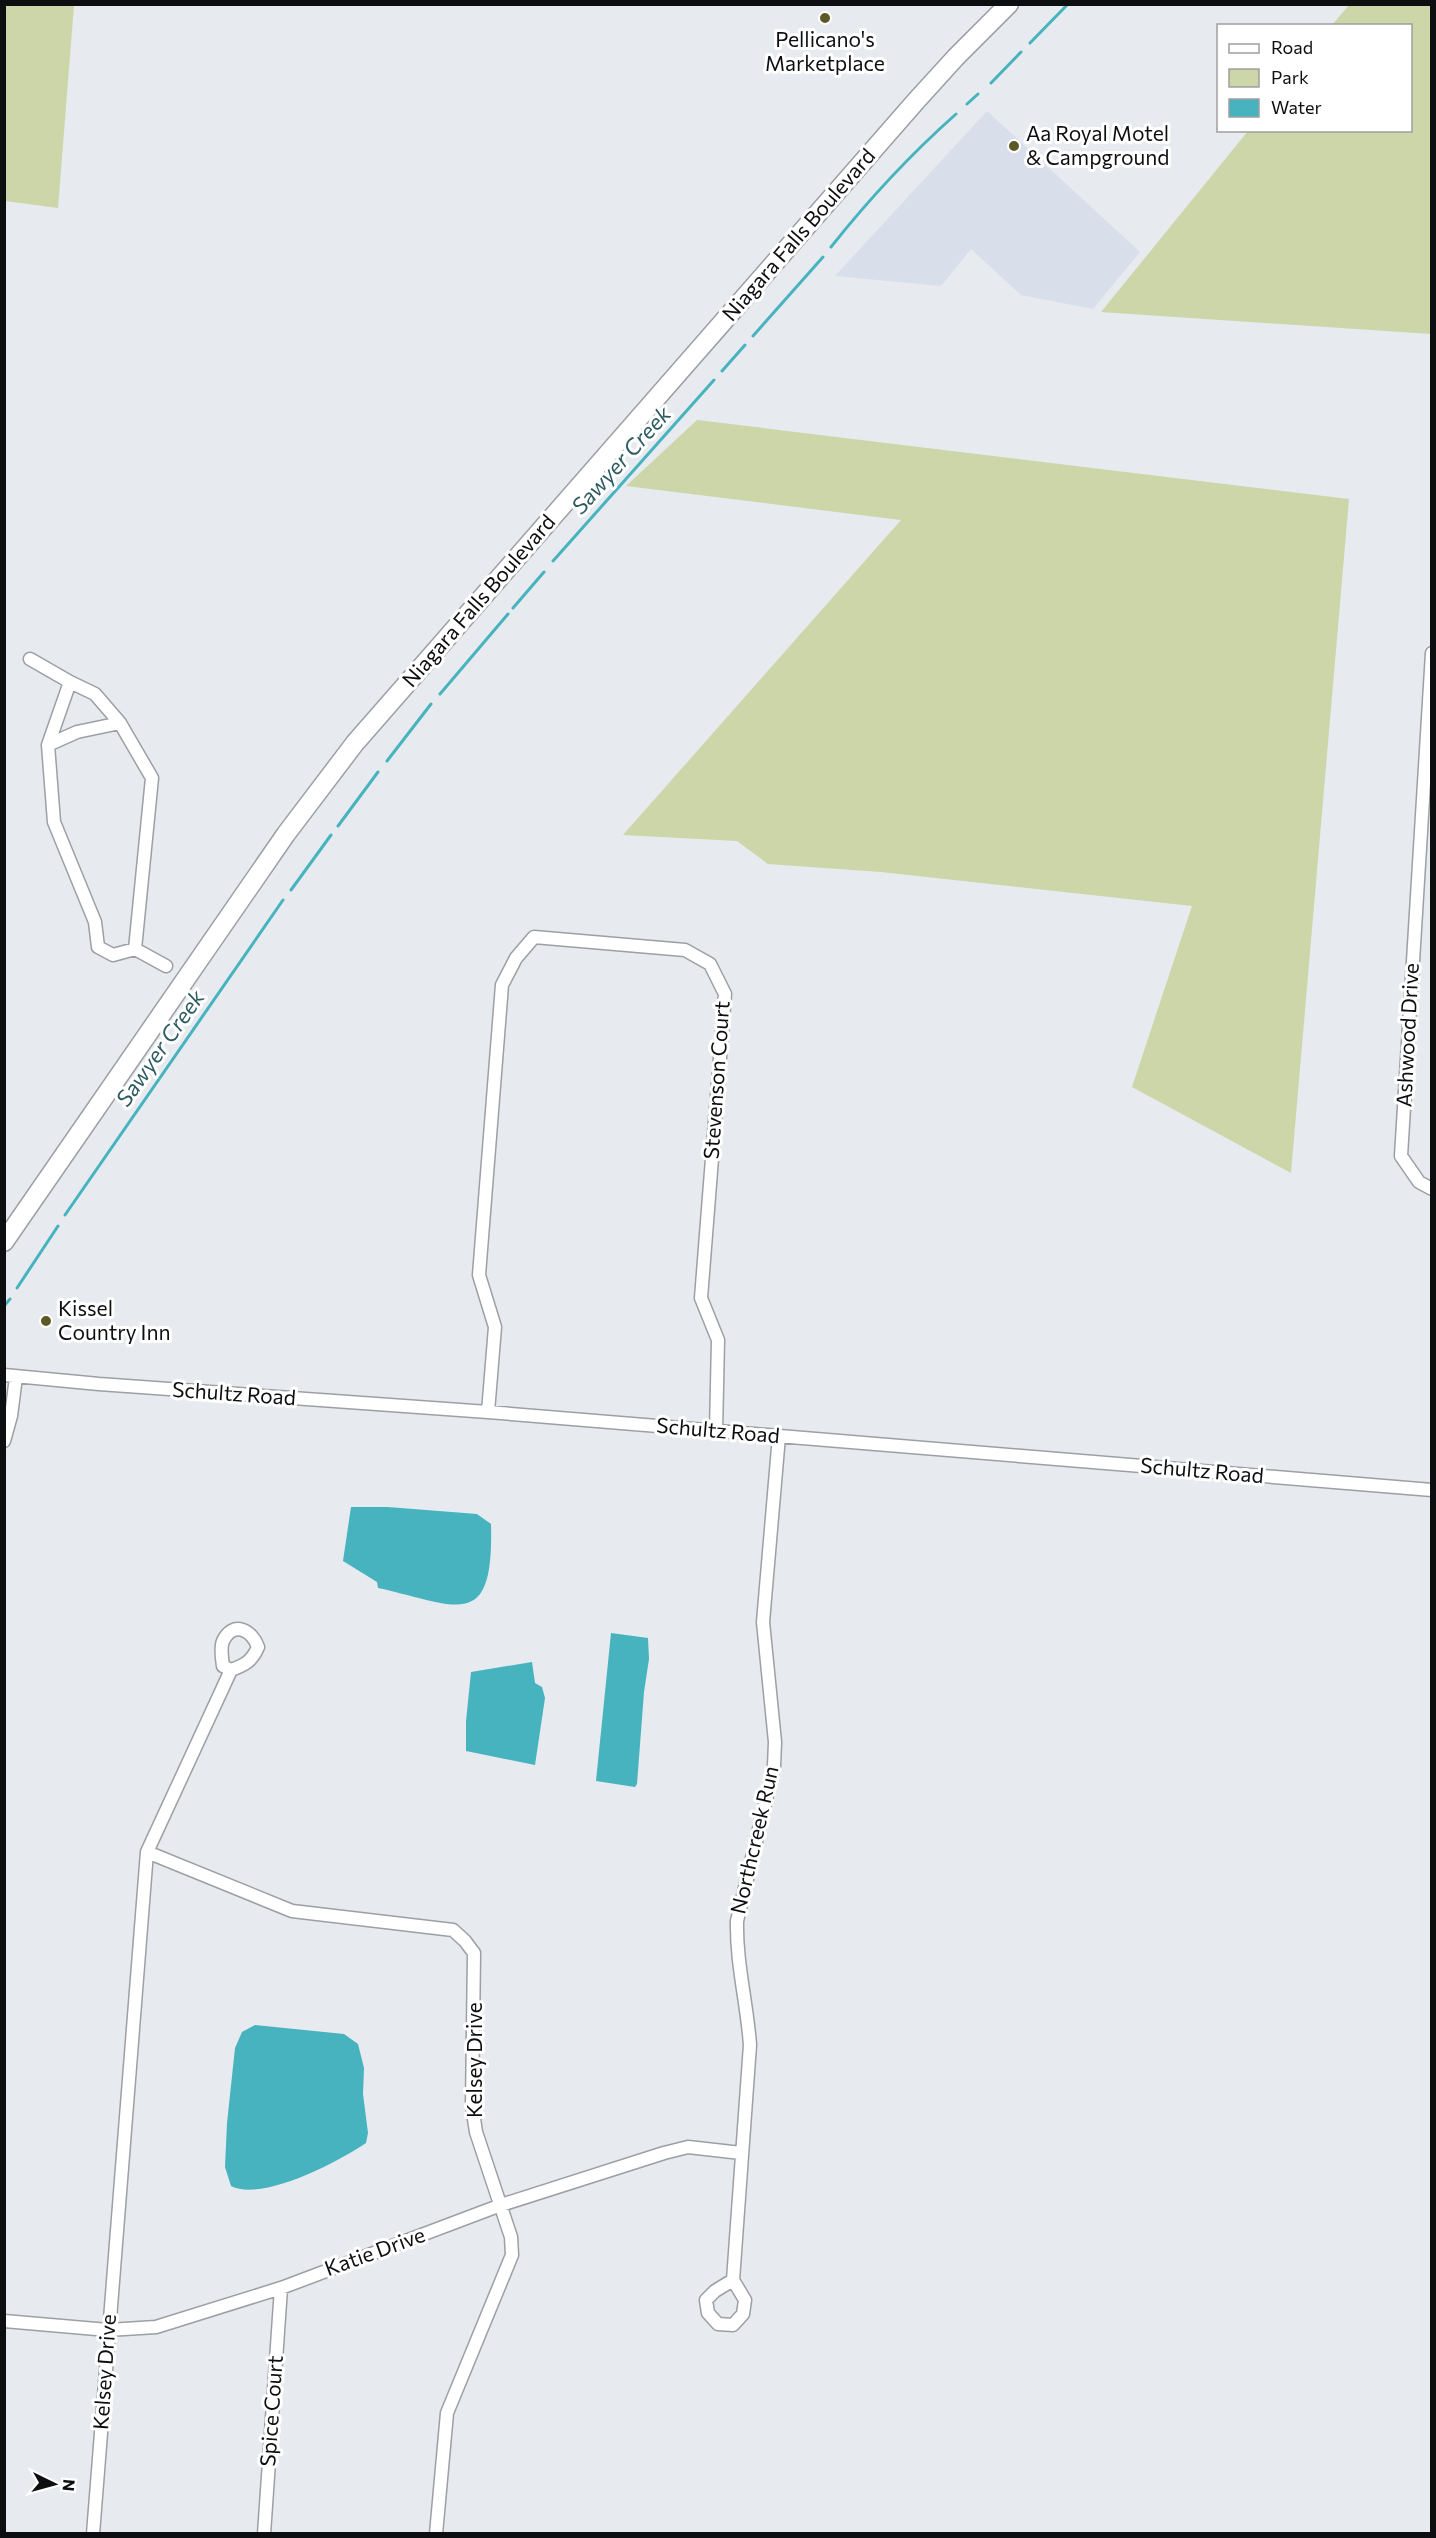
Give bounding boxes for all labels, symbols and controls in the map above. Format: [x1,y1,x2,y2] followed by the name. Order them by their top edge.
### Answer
[818,11,832,25] marker: Pellicano's Marketplace
[1217,24,1412,132] legend
[765,26,885,75] place label: Pellicano's Marketplace
[1271,36,1313,58] text: Road
[1271,66,1309,88] text: Park
[1271,96,1322,118] text: Water
[1026,120,1169,169] place label: Aa Royal Motel & Campground
[1007,139,1021,153] marker: Aa Royal Motel & Campground
[716,143,880,325] street label: Niagara Falls Boulevard
[565,399,677,519] water label: Sawyer Creek
[396,509,560,691] street label: Niagara Falls Boulevard
[1390,962,1423,1108] street label: Ashwood Drive
[110,983,210,1111] water label: Sawyer Creek
[697,1000,734,1160] street label: Stevenson Court
[58,1295,171,1344] place label: Kissel Country Inn
[39,1314,53,1328] marker: Kissel Country Inn
[171,1376,297,1409] street label: Schultz Road
[655,1412,781,1447] street label: Schultz Road
[1139,1452,1265,1487] street label: Schultz Road
[724,1763,783,1916] street label: Northcreek Run
[461,2002,486,2118] street label: Kelsey Drive
[321,2221,428,2280] street label: Katie Drive
[87,2313,120,2431] street label: Kelsey Drive
[254,2355,287,2467] street label: Spice Court
[24,2454,84,2514] north arrow
[59,2479,79,2492] text: N

